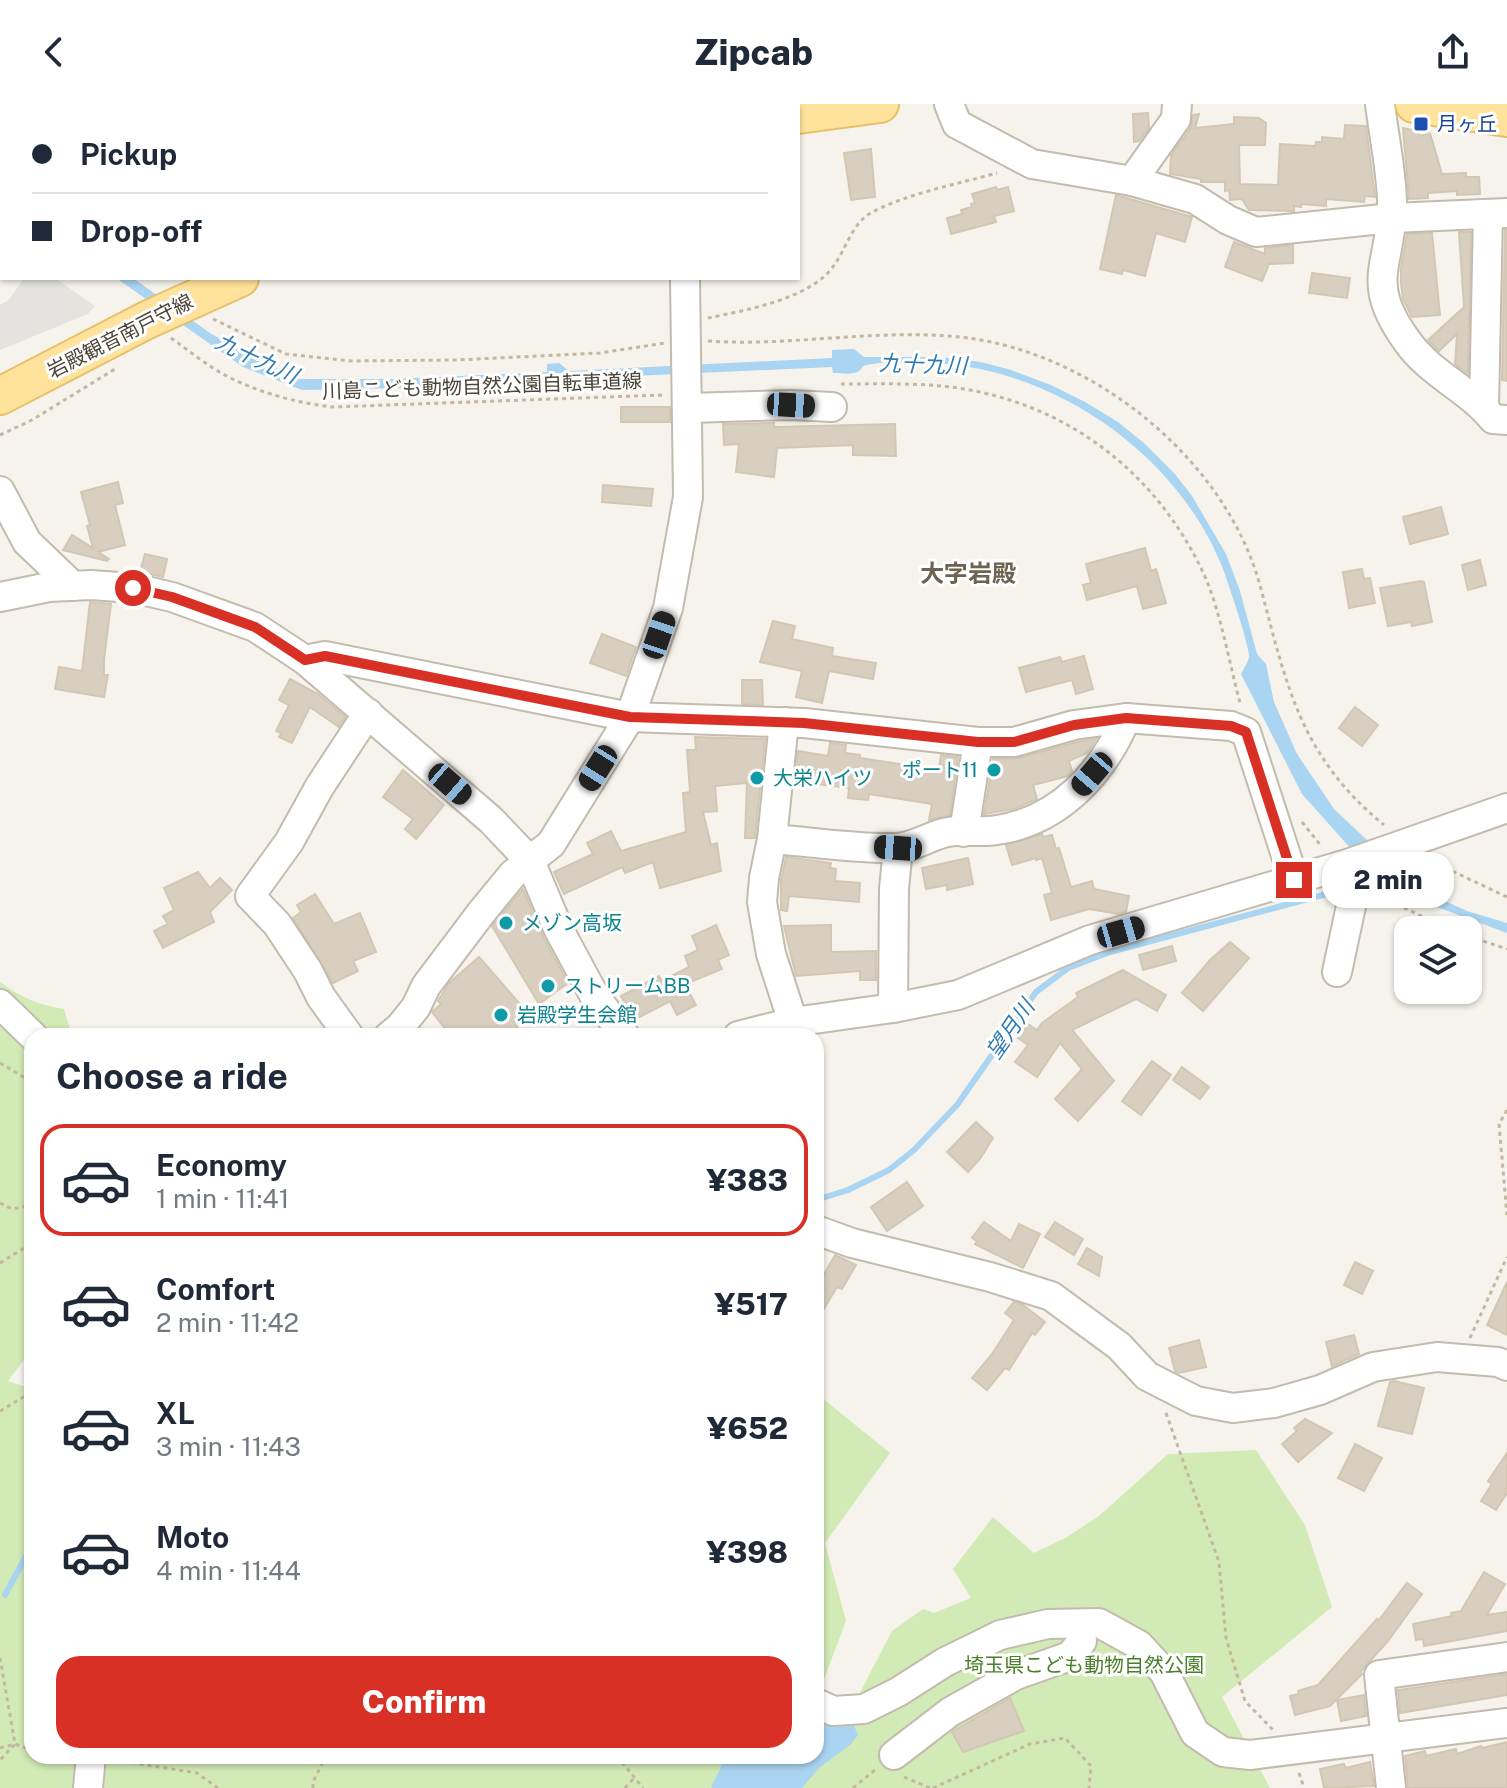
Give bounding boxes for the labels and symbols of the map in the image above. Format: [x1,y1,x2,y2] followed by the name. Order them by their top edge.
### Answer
[1437,112,1497,136] place label: 月ヶ丘
[1412,115,1430,133] marker: 月ヶ丘
[43,289,197,383] street label: 岩殿観音南戸守線
[212,328,304,389] water label: 九十九川
[879,349,969,379] water label: 九十九川
[322,368,642,404] street label: 川島こども動物自然公園自転車道線
[766,392,816,418] car
[920,559,1016,587] district label: 大字岩殿
[115,570,151,606] route start
[640,608,678,662] car
[575,741,621,795] car
[1067,748,1117,800] car
[902,758,978,782] place label: ポート11
[424,759,476,809] car
[985,761,1003,779] marker: ポート11
[773,766,873,790] place label: 大栄ハイツ
[748,769,766,787] marker: 大栄ハイツ
[873,834,923,862] car
[1322,852,1454,908] callout: 2 min
[1276,862,1312,898] route end
[522,911,622,935] place label: メゾン高坂
[497,914,515,932] marker: メゾン高坂
[1095,914,1147,950] car
[564,974,690,998] place label: ストリームBB
[539,977,557,995] marker: ストリームBB
[980,993,1041,1063] water label: 望月川
[517,1003,637,1027] place label: 岩殿学生会館
[492,1006,510,1024] marker: 岩殿学生会館
[964,1653,1204,1677] park label: 埼玉県こども動物自然公園

